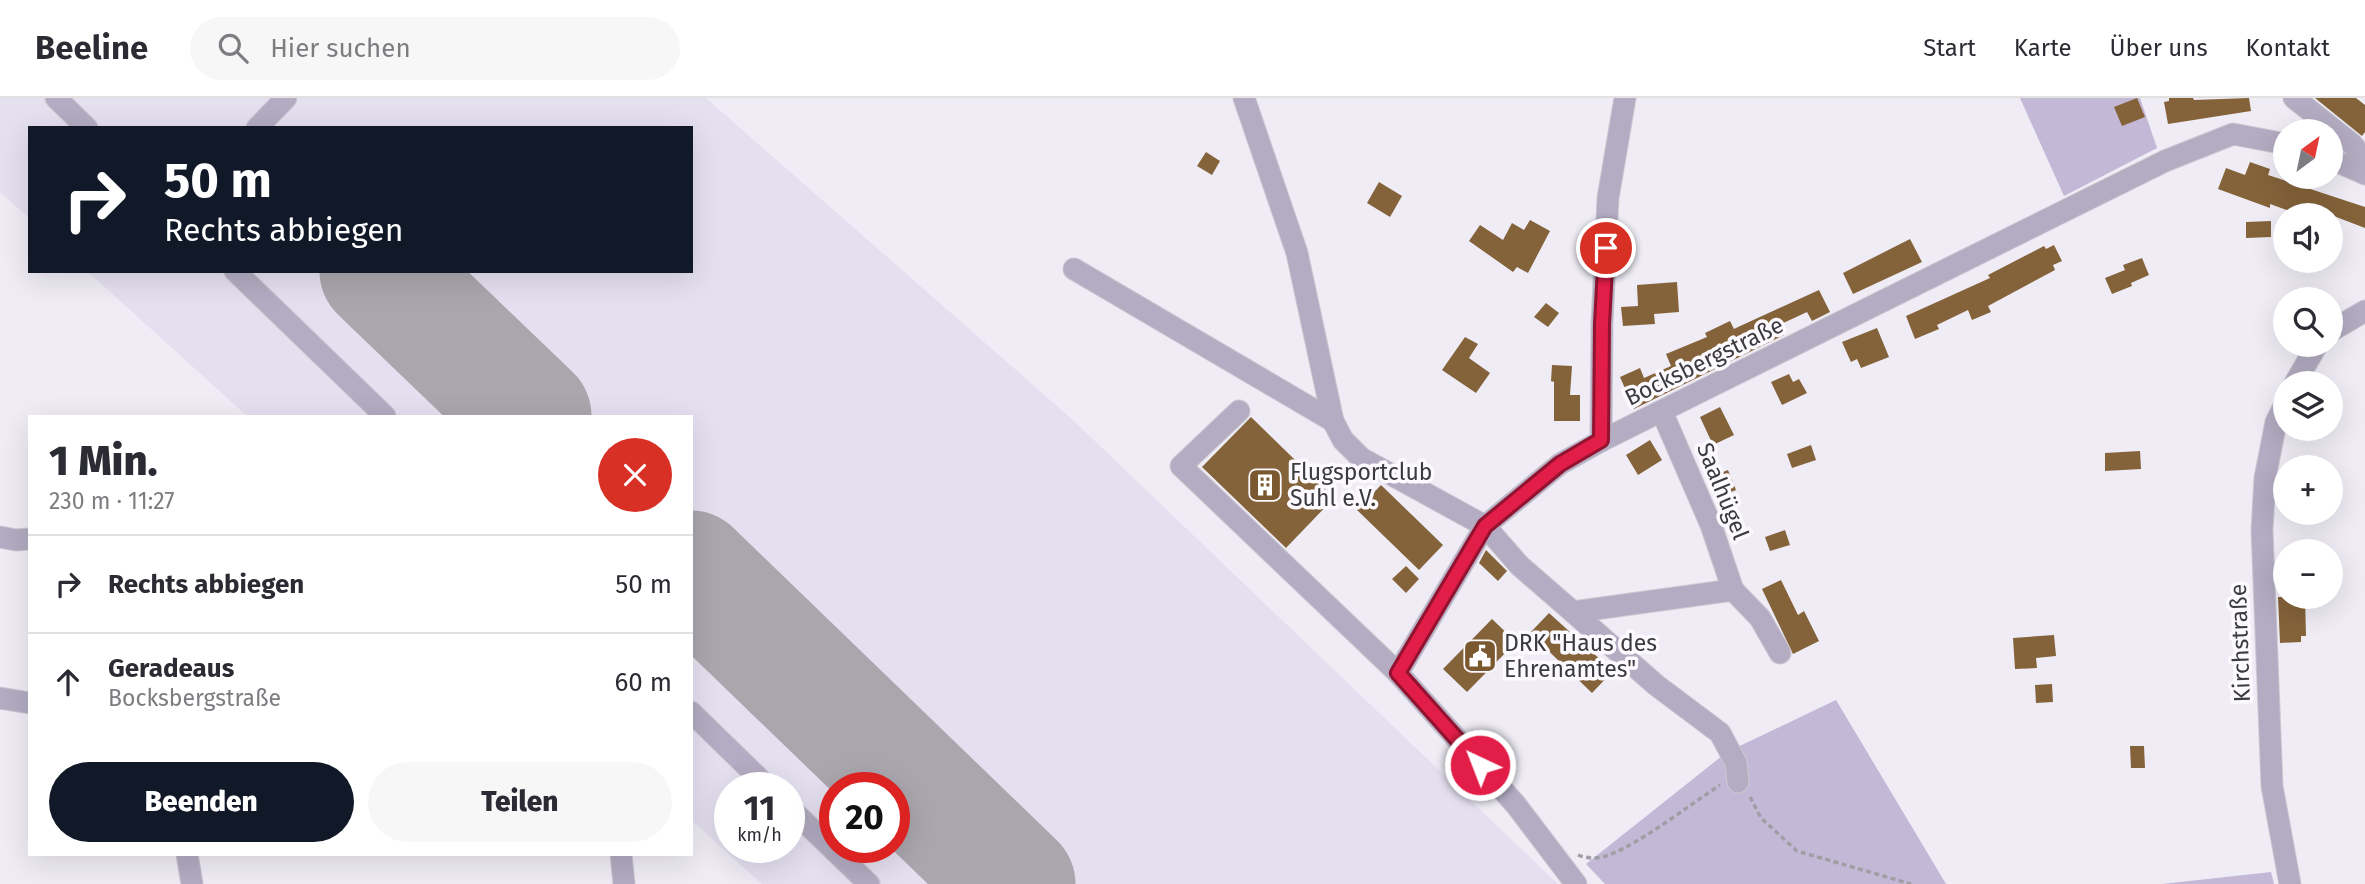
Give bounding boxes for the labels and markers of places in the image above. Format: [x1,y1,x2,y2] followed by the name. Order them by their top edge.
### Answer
[1576,218,1636,278] pin
[1290,458,1432,512] place label: Flugsportclub Suhl e.V.
[1246,466,1284,504] building icon: Flugsportclub Suhl e.V.
[1504,629,1657,683] place label: DRK "Haus des Ehrenamtes"
[1461,637,1499,675] public building icon: DRK "Haus des Ehrenamtes"

